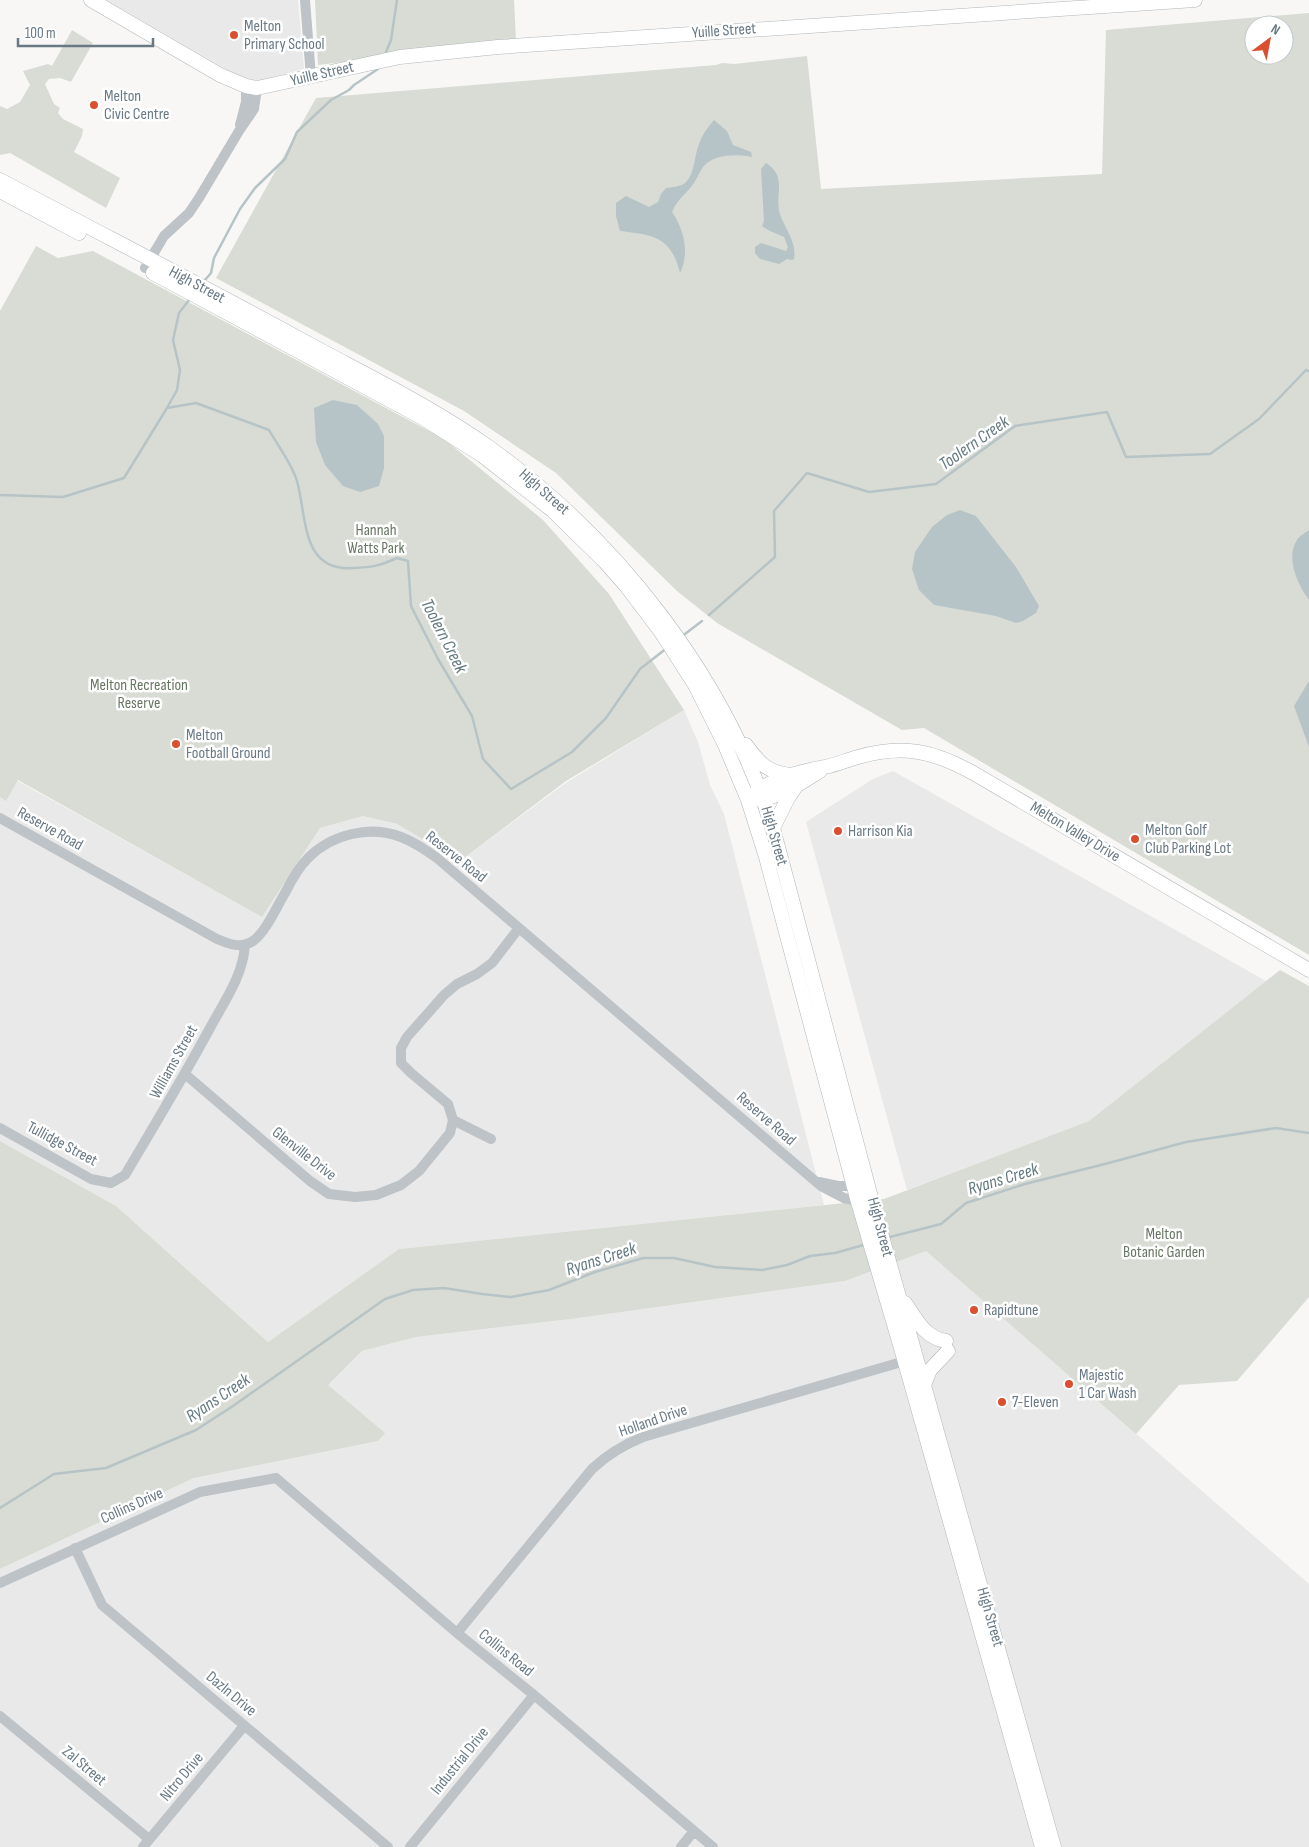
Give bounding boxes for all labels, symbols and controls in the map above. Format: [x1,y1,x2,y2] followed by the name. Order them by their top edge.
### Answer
[18,15,152,47] scale bar
[1244,15,1294,65] north arrow
[244,17,325,54] place label: Melton Primary School
[691,19,757,43] street label: Yuille Street
[1268,20,1283,39] text: N
[25,24,56,43] text: 100 m
[228,29,240,41] marker: Melton Primary School
[288,57,356,90] street label: Yuille Street
[104,87,170,124] place label: Melton Civic Centre
[88,99,100,111] marker: Melton Civic Centre
[166,262,228,308] street label: High Street
[935,411,1014,475] water label: Toolern Creek
[515,465,573,519] street label: High Street
[347,521,405,558] park label: Hannah Watts Park
[416,595,472,678] water label: Toolern Creek
[90,676,188,713] park label: Melton Recreation Reserve
[186,726,270,763] place label: Melton Football Ground
[170,738,182,750] marker: Melton Football Ground
[1027,798,1123,866] street label: Melton Valley Drive
[14,803,86,855] street label: Reserve Road
[757,804,792,868] street label: High Street
[1145,821,1231,858] place label: Melton Golf Club Parking Lot
[848,822,913,841] place label: Harrison Kia
[832,825,844,837] marker: Harrison Kia
[422,827,490,887] street label: Reserve Road
[1129,833,1141,845] marker: Melton Golf Club Parking Lot
[146,1022,202,1102] street label: Williams Street
[733,1088,799,1150] street label: Reserve Road
[24,1118,101,1171] street label: Tullidge Street
[268,1123,340,1185] street label: Glenville Drive
[965,1158,1042,1200] water label: Ryans Creek
[863,1195,897,1259] street label: High Street
[1123,1225,1205,1262] park label: Melton Botanic Garden
[563,1237,640,1280] water label: Ryans Creek
[984,1301,1038,1320] place label: Rapidtune
[968,1304,980,1316] marker: Rapidtune
[1079,1366,1137,1403] place label: Majestic 1 Car Wash
[182,1368,255,1427] water label: Ryans Creek
[1063,1378,1075,1390] marker: Majestic 1 Car Wash
[1012,1393,1059,1412] place label: 7-Eleven
[996,1396,1008,1408] marker: 7-Eleven
[616,1400,690,1442] street label: Holland Drive
[98,1484,166,1528] street label: Collins Drive
[973,1585,1008,1649] street label: High Street
[475,1625,537,1681] street label: Collins Road
[202,1667,260,1721] street label: Dazln Drive
[427,1723,493,1799] street label: Industrial Drive
[58,1742,110,1790] street label: Zal Street
[156,1749,208,1805] street label: Nitro Drive

